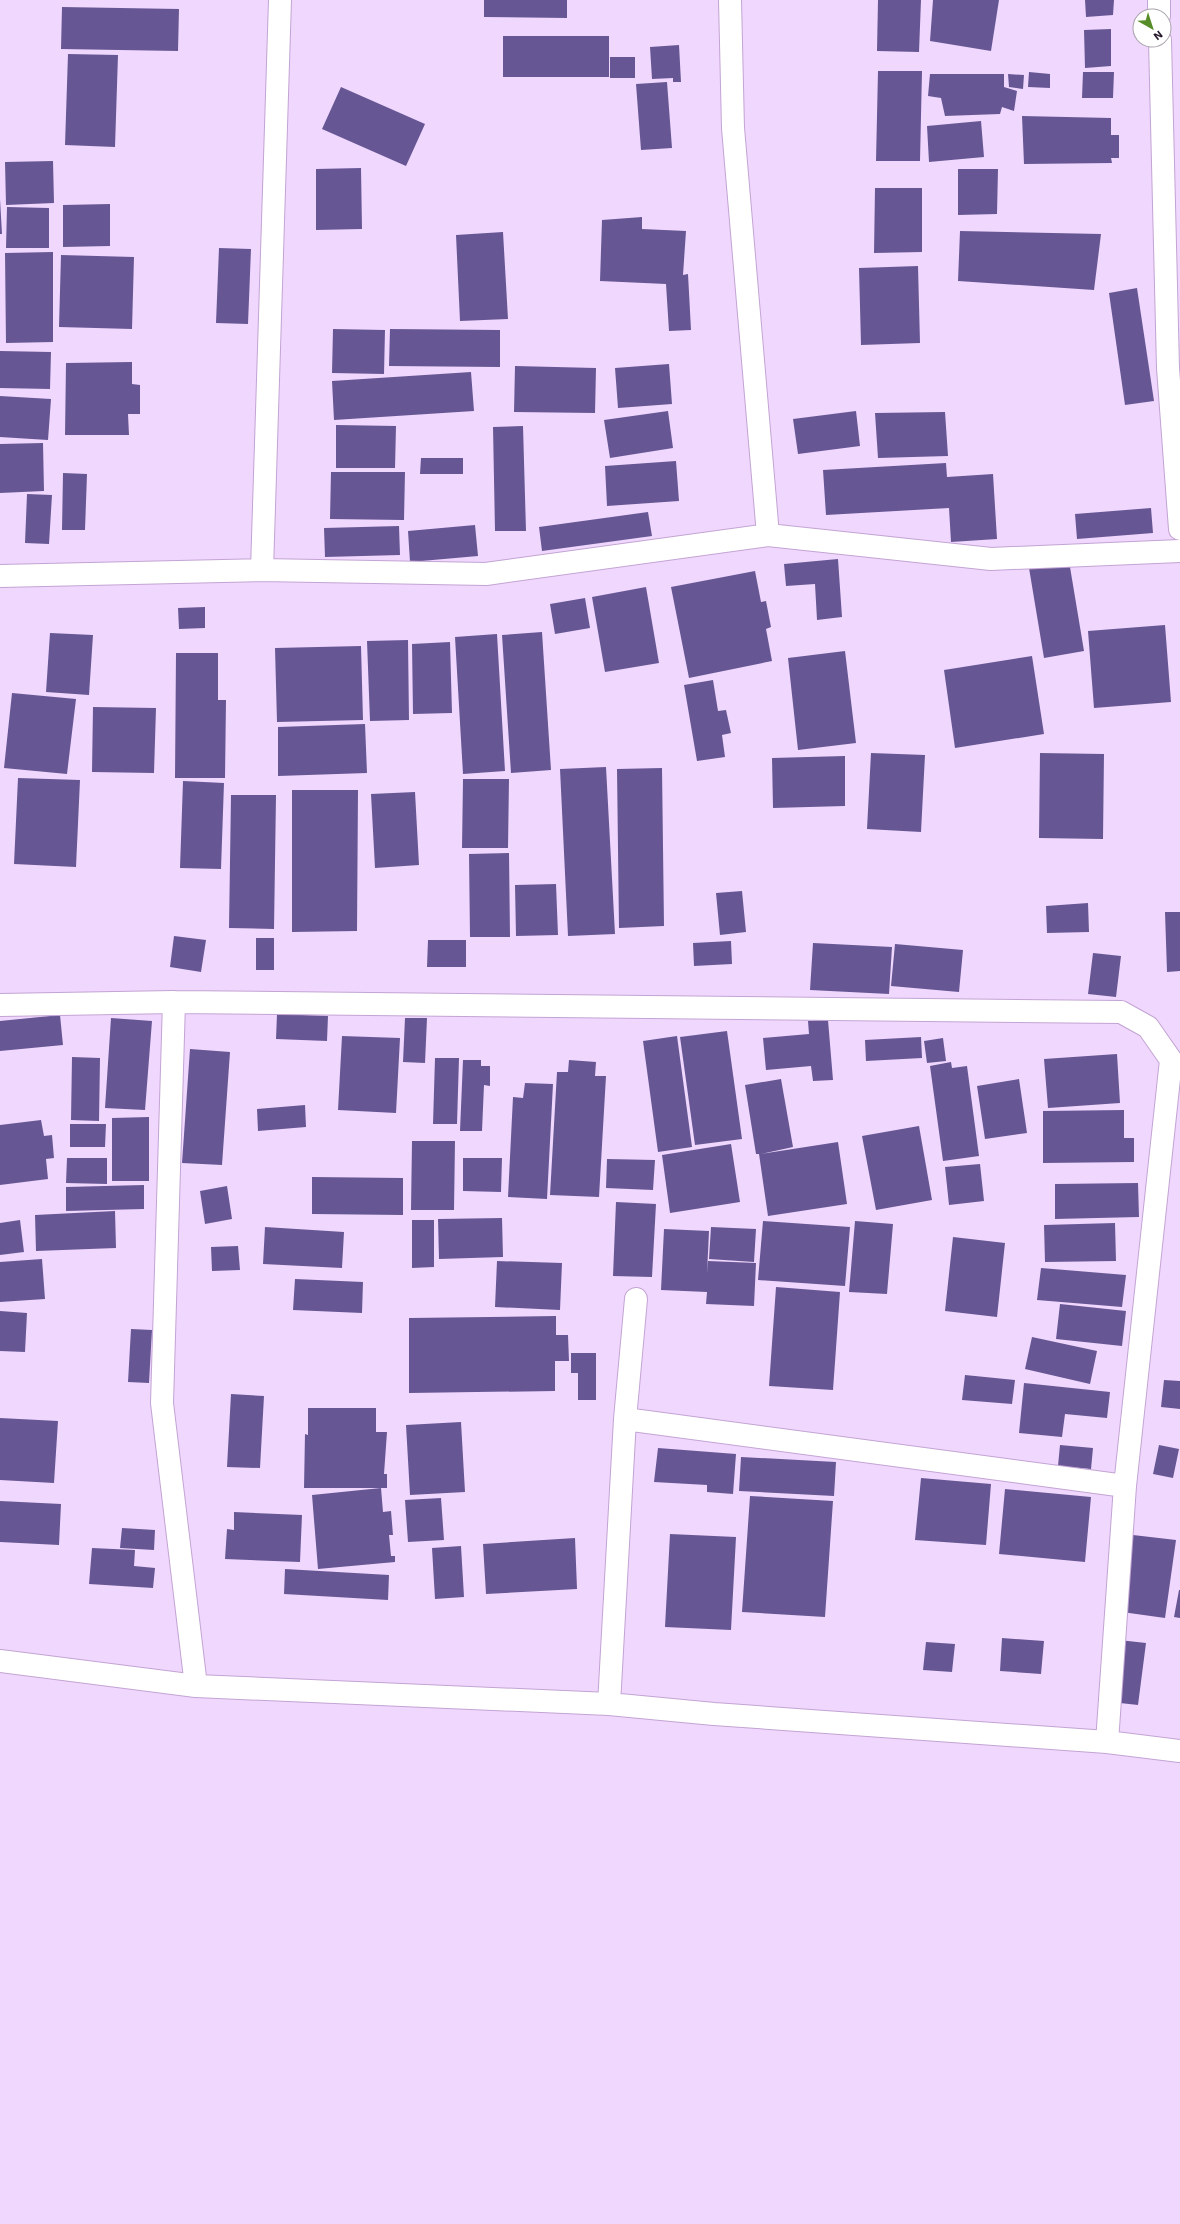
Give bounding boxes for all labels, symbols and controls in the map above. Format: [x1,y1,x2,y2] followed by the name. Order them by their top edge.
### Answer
[1132,8,1172,48] north arrow
[1151,28,1165,43] text: N

